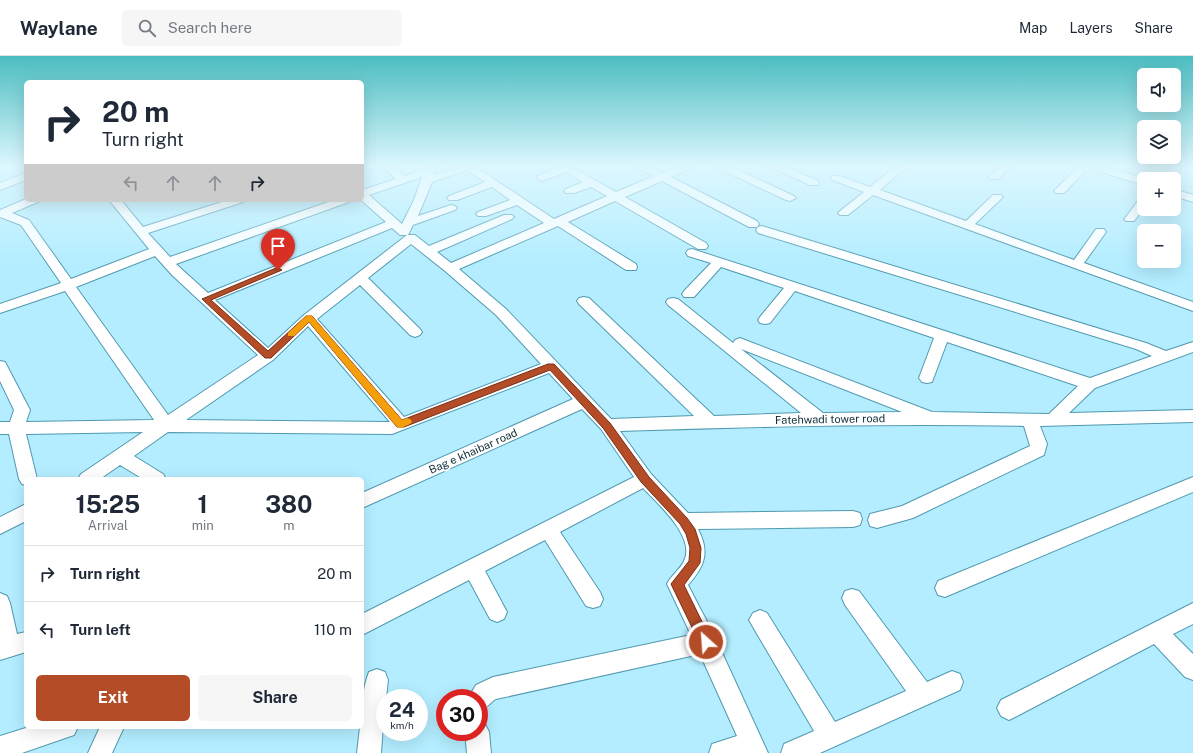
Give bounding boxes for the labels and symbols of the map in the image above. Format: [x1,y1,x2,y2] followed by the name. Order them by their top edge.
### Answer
[261,229,295,270] pin
[775,412,885,426] street label: Fatehwadi tower road
[427,426,519,476] street label: Bag e khaibar road
[685,621,727,663] position arrow
[436,689,488,741] speed limit sign: 30

